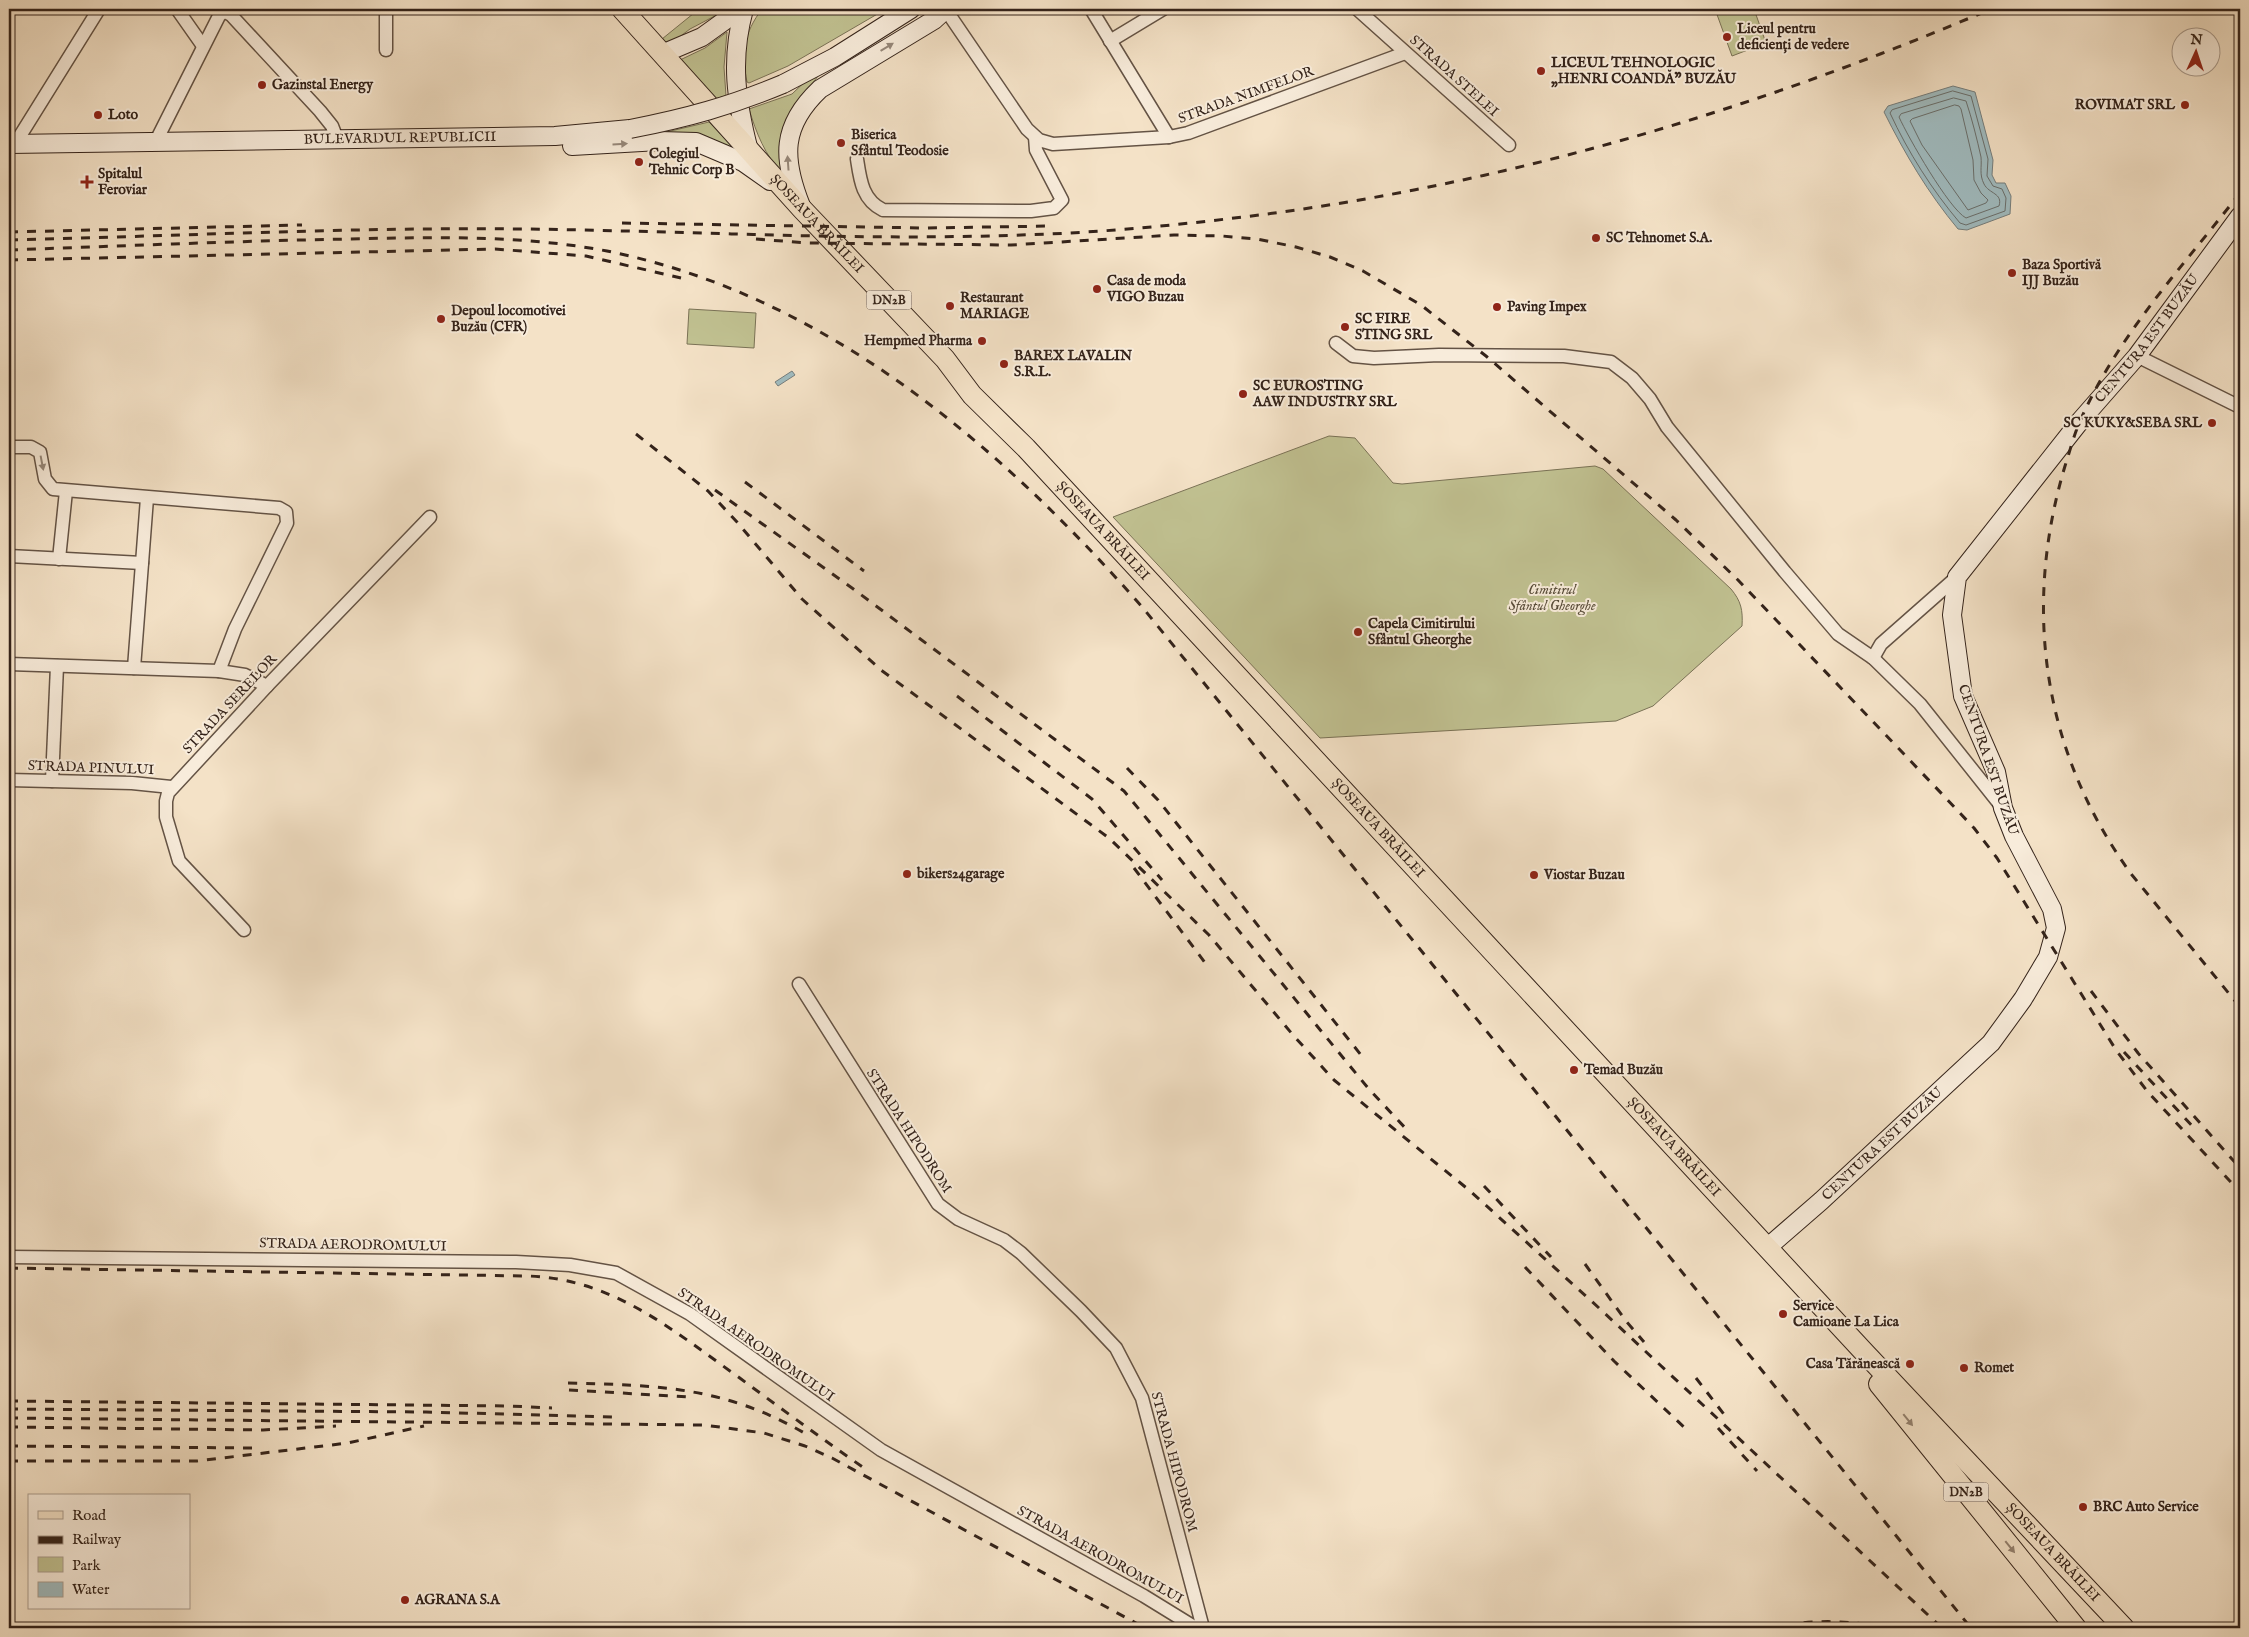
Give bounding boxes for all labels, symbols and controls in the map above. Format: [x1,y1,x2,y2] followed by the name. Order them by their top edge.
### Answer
[1737,20,1850,54] place label: Liceul pentru deficienți de vedere
[2172,28,2222,78] north arrow
[1406,31,1502,121] street label: STRADA STELEI
[1721,31,1733,43] marker: Liceul pentru deficienți de vedere
[2189,31,2203,49] text: N
[880,42,894,52] one-way arrow
[1551,54,1737,88] place label: LICEUL TEHNOLOGIC „HENRI COANDĂ” BUZĂU
[1176,62,1317,128] street label: STRADA NIMFELOR
[1535,65,1547,77] marker: LICEUL TEHNOLOGIC „HENRI COANDĂ” BUZĂU
[272,76,374,94] place label: Gazinstal Energy
[256,79,268,91] marker: Gazinstal Energy
[2075,96,2176,114] place label: ROVIMAT SRL
[2179,99,2191,111] marker: ROVIMAT SRL
[108,106,138,124] place label: Loto
[92,109,104,121] marker: Loto
[851,126,949,160] place label: Biserica Sfântul Teodosie
[304,128,496,149] street label: BULEVARDUL REPUBLICII
[835,137,847,149] marker: Biserica Sfântul Teodosie
[612,140,628,148] one-way arrow
[648,145,735,179] place label: Colegiul Tehnic Corp B
[784,154,792,170] one-way arrow
[633,156,645,168] marker: Colegiul Tehnic Corp B
[98,165,148,199] place label: Spitalul Feroviar
[766,170,868,277] street label: ȘOSEAUA BRĂILEI
[80,175,94,189] marker: Spitalul Feroviar
[1606,229,1712,247] place label: SC Tehnomet S.A.
[1590,232,1602,244] marker: SC Tehnomet S.A.
[2022,256,2102,290] place label: Baza Sportivă IJJ Buzău
[2006,267,2018,279] marker: Baza Sportivă IJJ Buzău
[2091,271,2203,407] street label: CENTURA EST BUZĂU
[1106,272,1187,306] place label: Casa de moda VIGO Buzau
[1091,283,1103,295] marker: Casa de moda VIGO Buzau
[960,289,1030,323] place label: Restaurant MARIAGE
[866,290,912,310] road number: DN2B
[1507,298,1587,316] place label: Paving Impex
[944,300,956,312] marker: Restaurant MARIAGE
[1491,301,1503,313] marker: Paving Impex
[451,302,566,336] place label: Depoul locomotivei Buzău (CFR)
[1355,310,1433,344] place label: SC FIRE STING SRL
[435,313,447,325] marker: Depoul locomotivei Buzău (CFR)
[1339,321,1351,333] marker: SC FIRE STING SRL
[864,332,973,350] place label: Hempmed Pharma
[976,335,988,347] marker: Hempmed Pharma
[1014,347,1132,381] place label: BAREX LAVALIN S.R.L.
[998,358,1010,370] marker: BAREX LAVALIN S.R.L.
[1252,377,1398,411] place label: SC EUROSTING AAW INDUSTRY SRL
[1237,388,1249,400] marker: SC EUROSTING AAW INDUSTRY SRL
[2064,414,2203,432] place label: SC KUKY&SEBA SRL
[2206,417,2218,429] marker: SC KUKY&SEBA SRL
[38,455,46,470] one-way arrow
[1052,477,1153,584] street label: ȘOSEAUA BRĂILEI
[1508,581,1596,616] park label: Cimitirul Sfântul Gheorghe
[1368,615,1475,649] place label: Capela Cimitirului Sfântul Gheorghe
[1352,626,1364,638] marker: Capela Cimitirului Sfântul Gheorghe
[179,650,281,758] street label: STRADA SERELOR
[1954,682,2023,838] street label: CENTURA EST BUZĂU
[28,757,154,779] street label: STRADA PINULUI
[1328,774,1429,881] street label: ȘOSEAUA BRĂILEI
[916,865,1005,883] place label: bikers24garage
[1543,866,1625,884] place label: Viostar Buzau
[901,868,913,880] marker: bikers24garage
[1528,869,1540,881] marker: Viostar Buzau
[1583,1061,1664,1079] place label: Temad Buzău
[1568,1064,1580,1076] marker: Temad Buzău
[862,1065,956,1197] street label: STRADA HIPODROM
[1818,1083,1947,1205] street label: CENTURA EST BUZĂU
[1623,1093,1724,1200] street label: ȘOSEAUA BRĂILEI
[259,1234,447,1256] street label: STRADA AERODROMULUI
[674,1284,838,1406] street label: STRADA AERODROMULUI
[1793,1297,1900,1331] place label: Service Camioane La Lica
[1777,1308,1789,1320] marker: Service Camioane La Lica
[1806,1355,1901,1373] place label: Casa Tărănească
[1904,1358,1916,1370] marker: Casa Tărănească
[1974,1359,2014,1377] place label: Romet
[1958,1362,1970,1374] marker: Romet
[1147,1390,1201,1534] street label: STRADA HIPODROM
[1902,1414,1913,1427] one-way arrow
[1944,1482,1988,1501] road number: DN2B
[28,1494,190,1610] legend
[2093,1498,2199,1516] place label: BRC Auto Service
[2002,1499,2104,1606] street label: ȘOSEAUA BRĂILEI
[2077,1501,2089,1513] marker: BRC Auto Service
[1014,1502,1186,1608] street label: STRADA AERODROMULUI
[72,1506,107,1525] text: Road
[72,1530,122,1549] text: Railway
[2005,1540,2016,1553] one-way arrow
[72,1556,102,1575] text: Park
[72,1580,110,1599] text: Water
[414,1591,501,1609] place label: AGRANA S.A
[399,1594,411,1606] marker: AGRANA S.A

